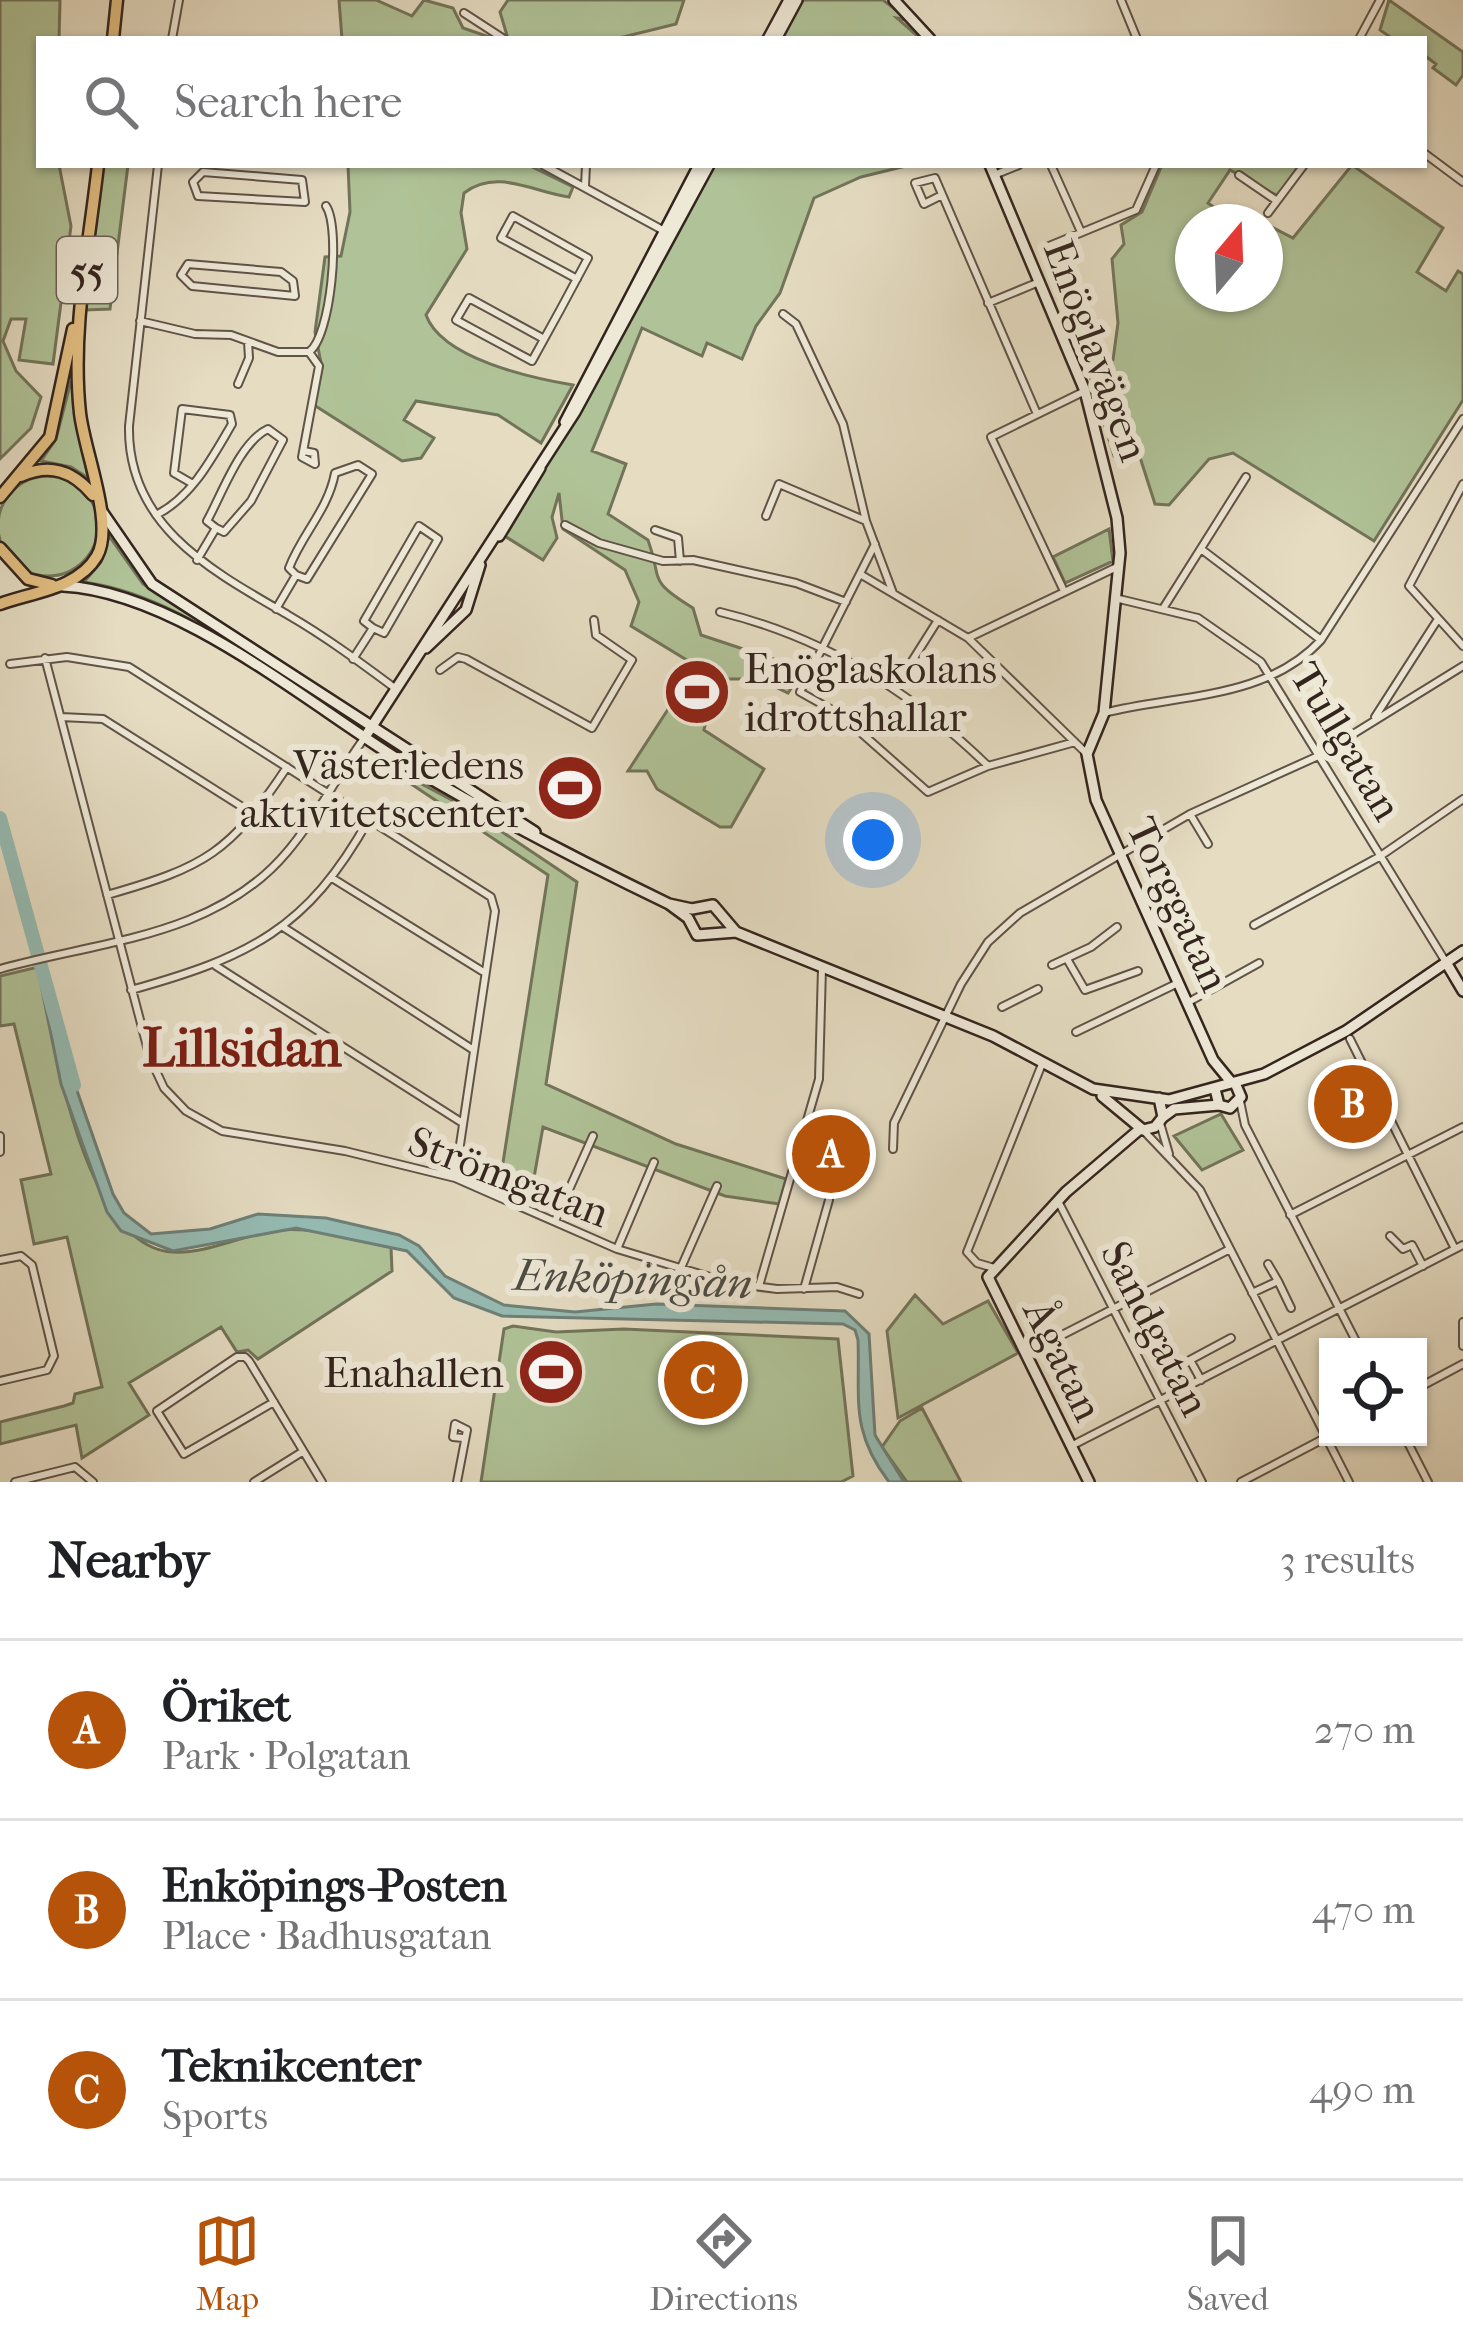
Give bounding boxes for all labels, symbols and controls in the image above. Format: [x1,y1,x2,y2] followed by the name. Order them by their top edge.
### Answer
[36,36,1427,168] search box
[78,69,144,135] icon: search
[174,76,402,129] text: Search here
[1175,204,1283,312] north arrow
[1033,233,1158,468] street label: Enöglavägen
[57,237,117,303] road number: 55
[744,645,997,742] place label: Enöglaskolans idrottshallar
[1280,654,1412,829] street label: Tullgatan
[662,657,732,727] sports icon: Enöglaskolans idrottshallar
[240,741,524,838] place label: Västerledens aktivitetscenter
[535,753,605,823] sports icon: Västerledens aktivitetscenter
[843,810,903,870] your location
[1116,810,1239,999] street label: Torggatan
[142,1017,342,1080] district label: Lillsidan
[1314,1059,1392,1149] pin: B
[792,1109,870,1199] pin: A
[401,1117,616,1238] street label: Strömgatan
[1090,1233,1219,1424] street label: Sandgatan
[510,1249,753,1310] water label: Enköpingsån
[1012,1290,1114,1429] street label: Ågatan
[664,1335,742,1425] pin: C
[516,1337,586,1407] sports icon: Enahallen
[1319,1338,1427,1446] map controls
[1319,1338,1427,1446] button: locate
[323,1349,504,1398] place label: Enahallen
[48,1530,209,1590] text: Nearby
[1280,1537,1415,1583] text: 3 results
[162,1680,291,1733] text: Öriket
[74,1707,100,1753] text: A
[1314,1707,1415,1753] text: 270 m
[162,1733,410,1779] text: Park · Polgatan
[162,1860,507,1913] text: Enköpings-Posten
[74,1887,100,1933] text: B
[1312,1887,1415,1933] text: 470 m
[162,1913,491,1959] text: Place · Badhusgatan
[162,2040,421,2093] text: Teknikcenter
[74,2067,100,2113] text: C
[1309,2067,1415,2113] text: 490 m
[162,2093,268,2139] text: Sports
[194,2208,260,2319] tab: Map
[649,2208,798,2319] tab: Directions
[1187,2208,1269,2319] tab: Saved

